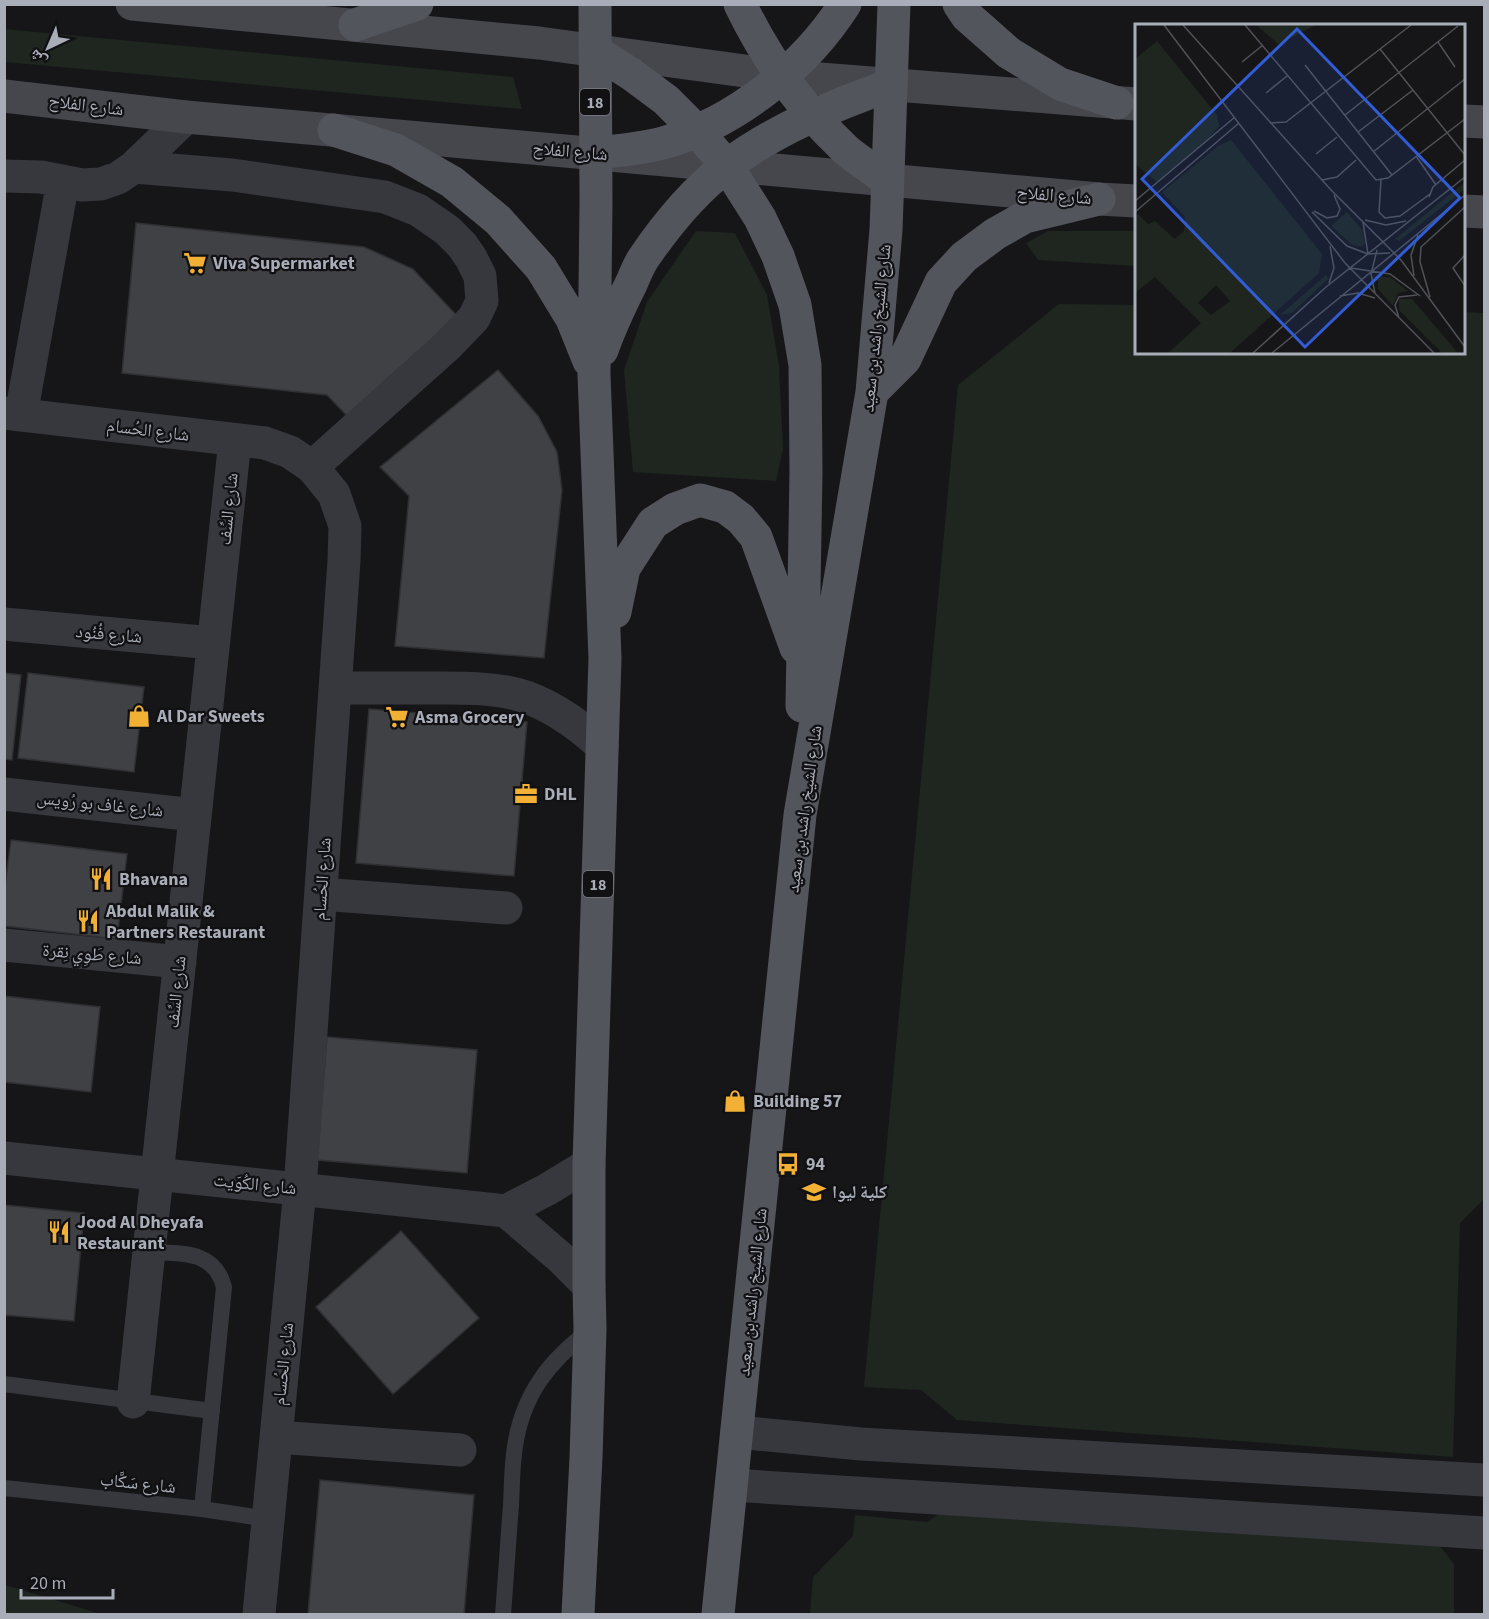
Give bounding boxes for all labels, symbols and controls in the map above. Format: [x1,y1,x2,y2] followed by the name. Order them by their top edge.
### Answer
[18,18,78,78] north arrow
[1135,24,1465,354] inset map
[25,44,52,72] text: ش
[47,89,125,122] street label: شارع الفلاح
[580,89,610,115] road number: 18
[531,136,609,167] street label: شارع الفلاح
[1015,180,1093,211] street label: شارع الفلاح
[855,243,898,413] street label: شارع الشيخ راشد بن سعيد
[182,250,208,276] supermarket icon: Viva Supermarket
[212,251,355,276] place label: Viva Supermarket
[105,413,191,448] street label: شارع الحُسام
[212,472,245,546] street label: شارع السِّف
[75,619,143,650] street label: شارع فُنُود
[126,703,152,729] shop icon: Al Dar Sweets
[156,704,265,729] place label: Al Dar Sweets
[384,704,410,730] supermarket icon: Asma Grocery
[414,705,525,730] place label: Asma Grocery
[780,724,829,894] street label: شارع الشيخ راشد بن سعيد
[513,781,539,807] office icon: DHL
[544,782,577,807] place label: DHL
[35,785,164,824] street label: شارع غاف بو رُويس
[307,837,338,921] street label: شارع الحُسام
[88,866,114,892] restaurant icon: Bhavana
[119,867,188,892] place label: Bhavana
[583,871,613,897] road number: 18
[105,899,265,945] place label: Abdul Malik & Partners Restaurant
[75,908,101,934] restaurant icon: Abdul Malik & Partners Restaurant
[41,938,143,973] street label: شارع طَوِي نِقرة
[160,955,193,1029] street label: شارع السِّف
[722,1088,748,1114] shop icon: Building 57
[753,1089,842,1114] place label: Building 57
[775,1151,801,1177] bus stop icon: 94
[806,1152,826,1177] place label: 94
[212,1168,298,1201] street label: شارع الكُوَيت
[801,1179,827,1205] school or university icon: كلية ليوا
[832,1180,887,1205] place label: كلية ليوا
[731,1207,774,1377] street label: شارع الشيخ راشد بن سعيد
[77,1210,204,1256] place label: Jood Al Dheyafa Restaurant
[46,1219,72,1245] restaurant icon: Jood Al Dheyafa Restaurant
[267,1321,300,1407] street label: شارع الحُسام
[99,1467,177,1500] street label: شارع سَكَّاب
[21,1562,112,1600] scale bar
[30,1571,66,1596] text: 20 m

